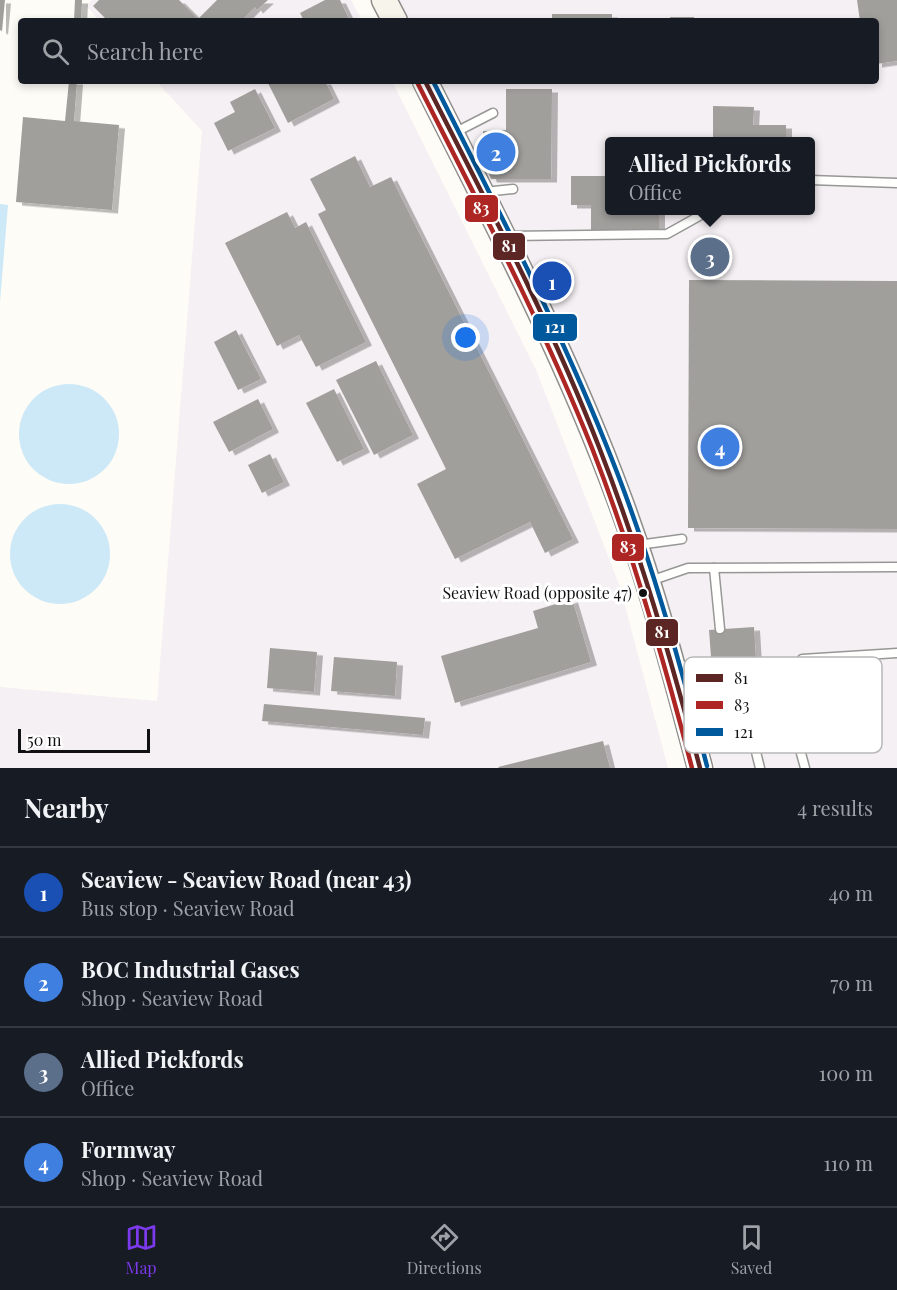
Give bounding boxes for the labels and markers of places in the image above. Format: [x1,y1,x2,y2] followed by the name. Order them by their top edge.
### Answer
[476,130,516,174] pin: 2
[690,234,730,280] pin: 3
[532,258,572,304] pin: 1
[700,424,740,470] pin: 4
[442,582,632,603] place label: Seaview Road (opposite 47)
[637,587,649,599] marker: Seaview Road (opposite 47)

